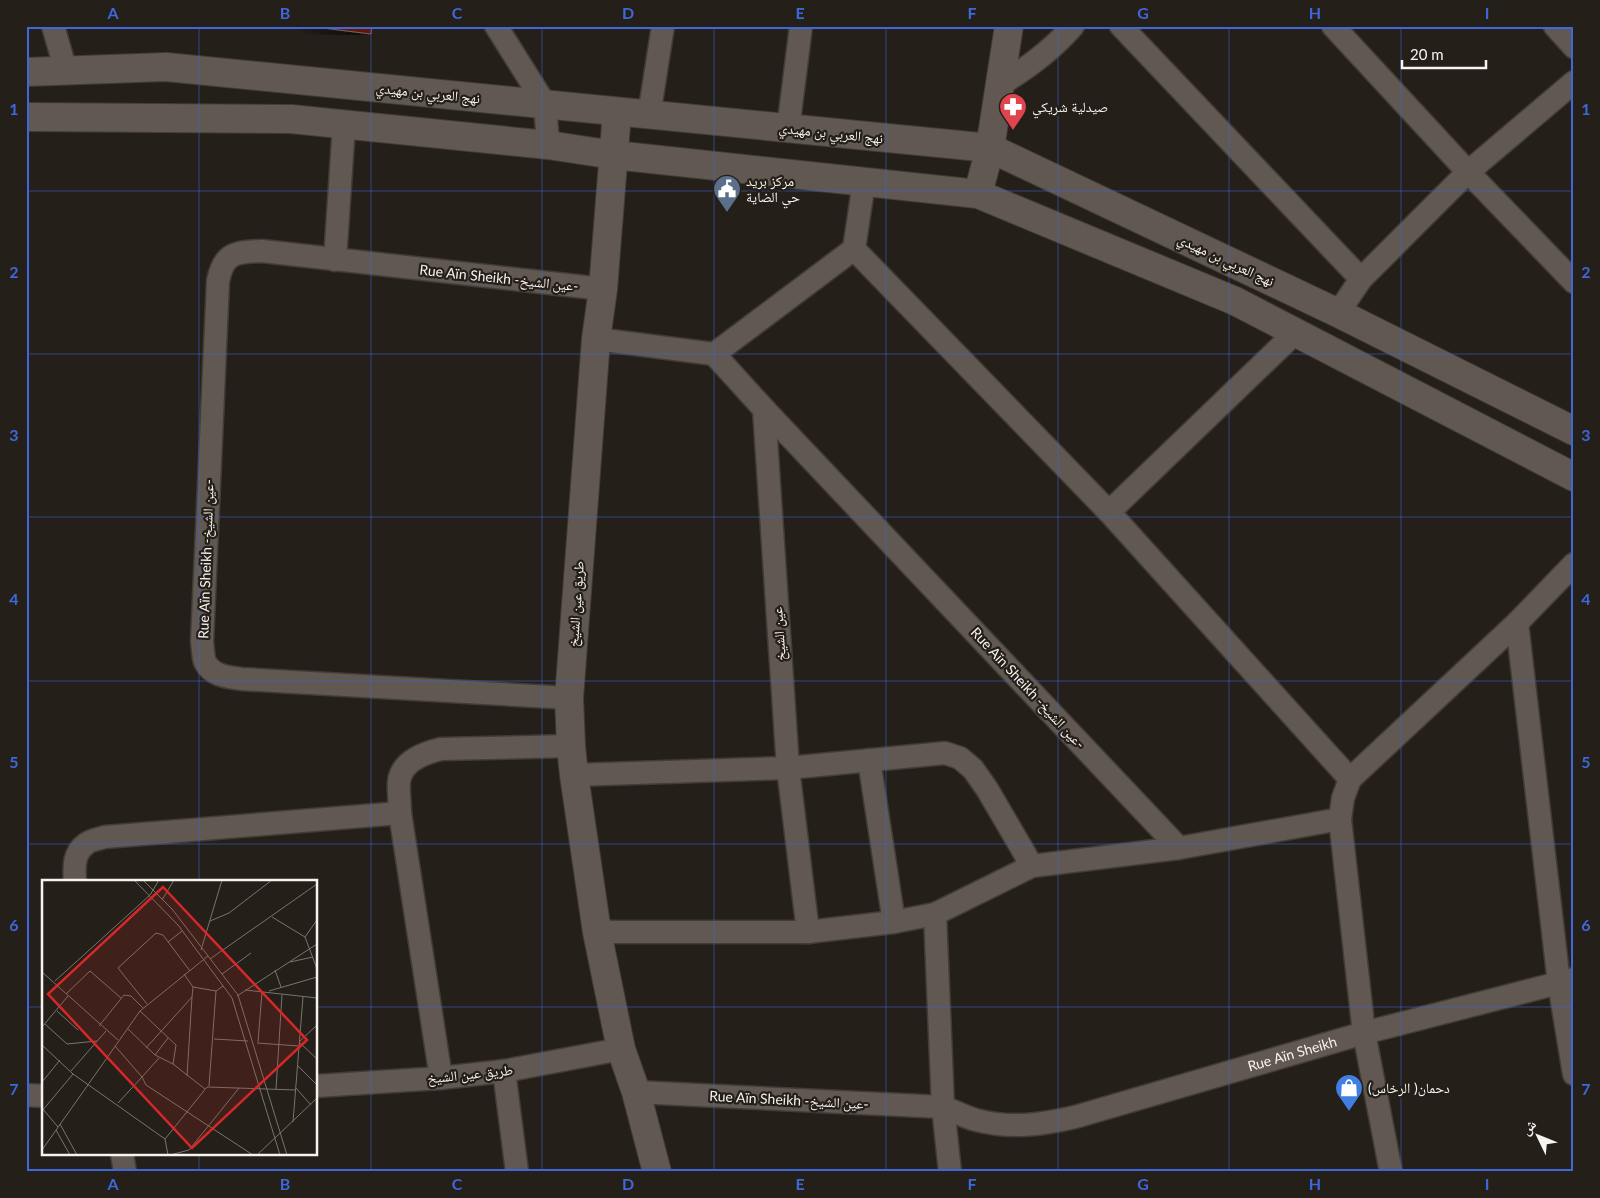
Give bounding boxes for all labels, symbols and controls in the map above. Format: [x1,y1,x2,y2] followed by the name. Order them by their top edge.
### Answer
[106,3,119,22] text: A
[280,3,290,22] text: B
[452,3,463,22] text: C
[622,3,634,22] text: D
[795,3,805,22] text: E
[967,3,977,22] text: F
[1137,3,1149,22] text: G
[1309,3,1321,22] text: H
[1485,3,1489,22] text: I
[1402,38,1486,70] scale bar
[1410,45,1444,63] text: 20 m
[375,79,481,110] street label: نهج العربي بن مهيدي
[998,92,1028,131] pharmacy icon: صيدلية شريكي
[1032,98,1108,119] place label: صيدلية شريكي
[9,99,19,118] text: 1
[1581,99,1591,118] text: 1
[778,119,884,150] street label: نهج العربي بن مهيدي
[746,172,800,209] place label: مركز بريد حي الضاية
[712,174,742,213] public building icon: مركز بريد حي الضاية
[1174,230,1277,293] street label: نهج العربي بن مهيدي
[418,261,579,296] street label: Rue Aïn Sheikh -عين الشيخ-
[9,262,19,281] text: 2
[1581,262,1591,281] text: 2
[9,425,19,444] text: 3
[1581,425,1591,444] text: 3
[194,479,219,639] street label: Rue Aïn Sheikh -عين الشيخ-
[564,560,589,648] street label: طريق عين الشيخ
[9,589,19,608] text: 4
[1581,589,1591,608] text: 4
[768,606,791,661] street label: عين الشيخ
[966,623,1089,753] street label: Rue Aïn Sheikh -عين الشيخ-
[9,752,19,771] text: 5
[1581,752,1591,771] text: 5
[42,880,318,1156] inset map
[9,915,19,934] text: 6
[1581,915,1591,934] text: 6
[1246,1032,1339,1074] street label: Rue Aïn Sheikh
[426,1061,514,1088] street label: طريق عين الشيخ
[1334,1073,1364,1112] shop icon: دحمان( الرخاس)
[9,1079,19,1098] text: 7
[1368,1079,1450,1097] place label: دحمان( الرخاس)
[1581,1079,1591,1098] text: 7
[709,1087,869,1114] street label: Rue Aïn Sheikh -عين الشيخ-
[1512,1110,1562,1160] north arrow
[1517,1115,1540,1139] text: ش
[106,1174,119,1193] text: A
[280,1174,290,1193] text: B
[452,1174,463,1193] text: C
[622,1174,634,1193] text: D
[795,1174,805,1193] text: E
[967,1174,977,1193] text: F
[1137,1174,1149,1193] text: G
[1309,1174,1321,1193] text: H
[1485,1174,1489,1193] text: I

